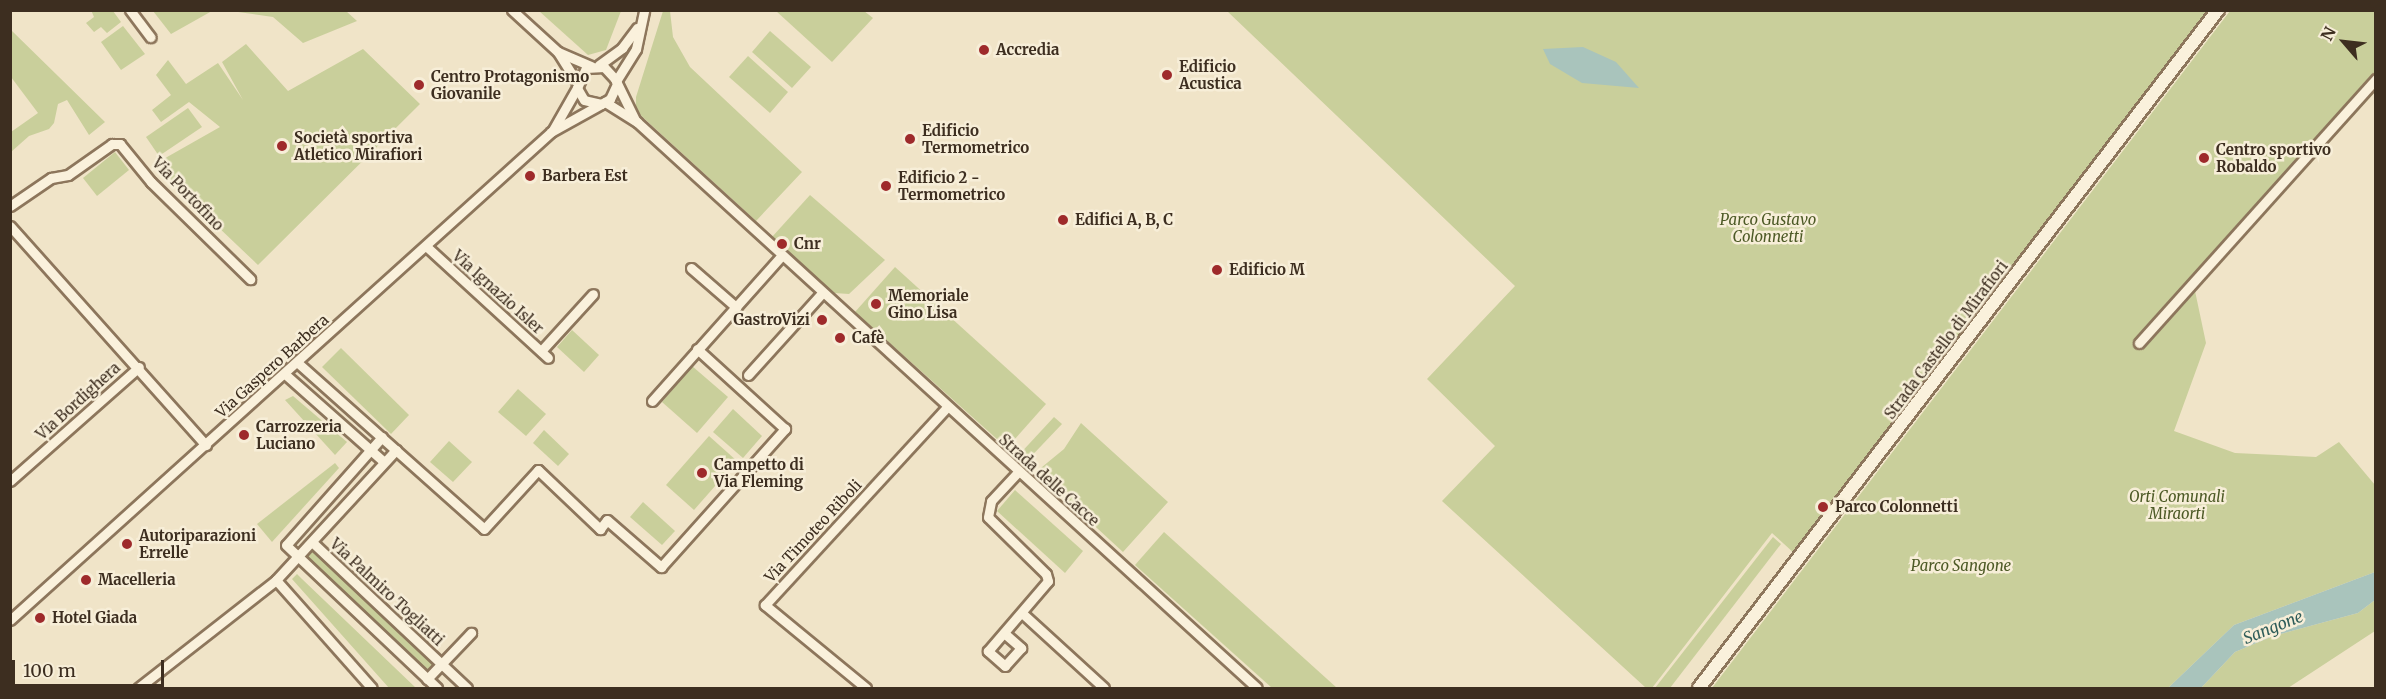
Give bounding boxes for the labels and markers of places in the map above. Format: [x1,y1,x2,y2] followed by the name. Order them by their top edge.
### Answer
[996,41,1059,59] place label: Accredia
[977,43,991,57] marker: Accredia
[1179,57,1242,92] place label: Edificio Acustica
[431,67,589,102] place label: Centro Protagonismo Giovanile
[1160,68,1174,82] marker: Edificio Acustica
[412,78,426,92] marker: Centro Protagonismo Giovanile
[922,121,1029,156] place label: Edificio Termometrico
[294,128,422,163] place label: Società sportiva Atletico Mirafiori
[903,132,917,146] marker: Edificio Termometrico
[275,139,289,153] marker: Società sportiva Atletico Mirafiori
[2216,140,2331,175] place label: Centro sportivo Robaldo
[2197,151,2211,165] marker: Centro sportivo Robaldo
[542,167,628,185] place label: Barbera Est
[898,168,1005,203] place label: Edificio 2 - Termometrico
[523,169,537,183] marker: Barbera Est
[879,179,893,193] marker: Edificio 2 - Termometrico
[1075,211,1173,229] place label: Edifici A, B, C
[1056,213,1070,227] marker: Edifici A, B, C
[794,235,821,253] place label: Cnr
[775,237,789,251] marker: Cnr
[1229,261,1305,279] place label: Edificio M
[1210,263,1224,277] marker: Edificio M
[888,286,969,321] place label: Memoriale Gino Lisa
[869,297,883,311] marker: Memoriale Gino Lisa
[733,311,810,329] place label: GastroVizi
[815,313,829,327] marker: GastroVizi
[852,329,884,347] place label: Cafè
[833,331,847,345] marker: Cafè
[256,417,342,452] place label: Carrozzeria Luciano
[237,428,251,442] marker: Carrozzeria Luciano
[714,455,804,490] place label: Campetto di Via Fleming
[695,466,709,480] marker: Campetto di Via Fleming
[1835,498,1958,516] place label: Parco Colonnetti
[1816,500,1830,514] marker: Parco Colonnetti
[139,526,256,561] place label: Autoriparazioni Errelle
[120,537,134,551] marker: Autoriparazioni Errelle
[98,571,176,589] place label: Macelleria
[79,573,93,587] marker: Macelleria
[52,609,137,627] place label: Hotel Giada
[33,611,47,625] marker: Hotel Giada

